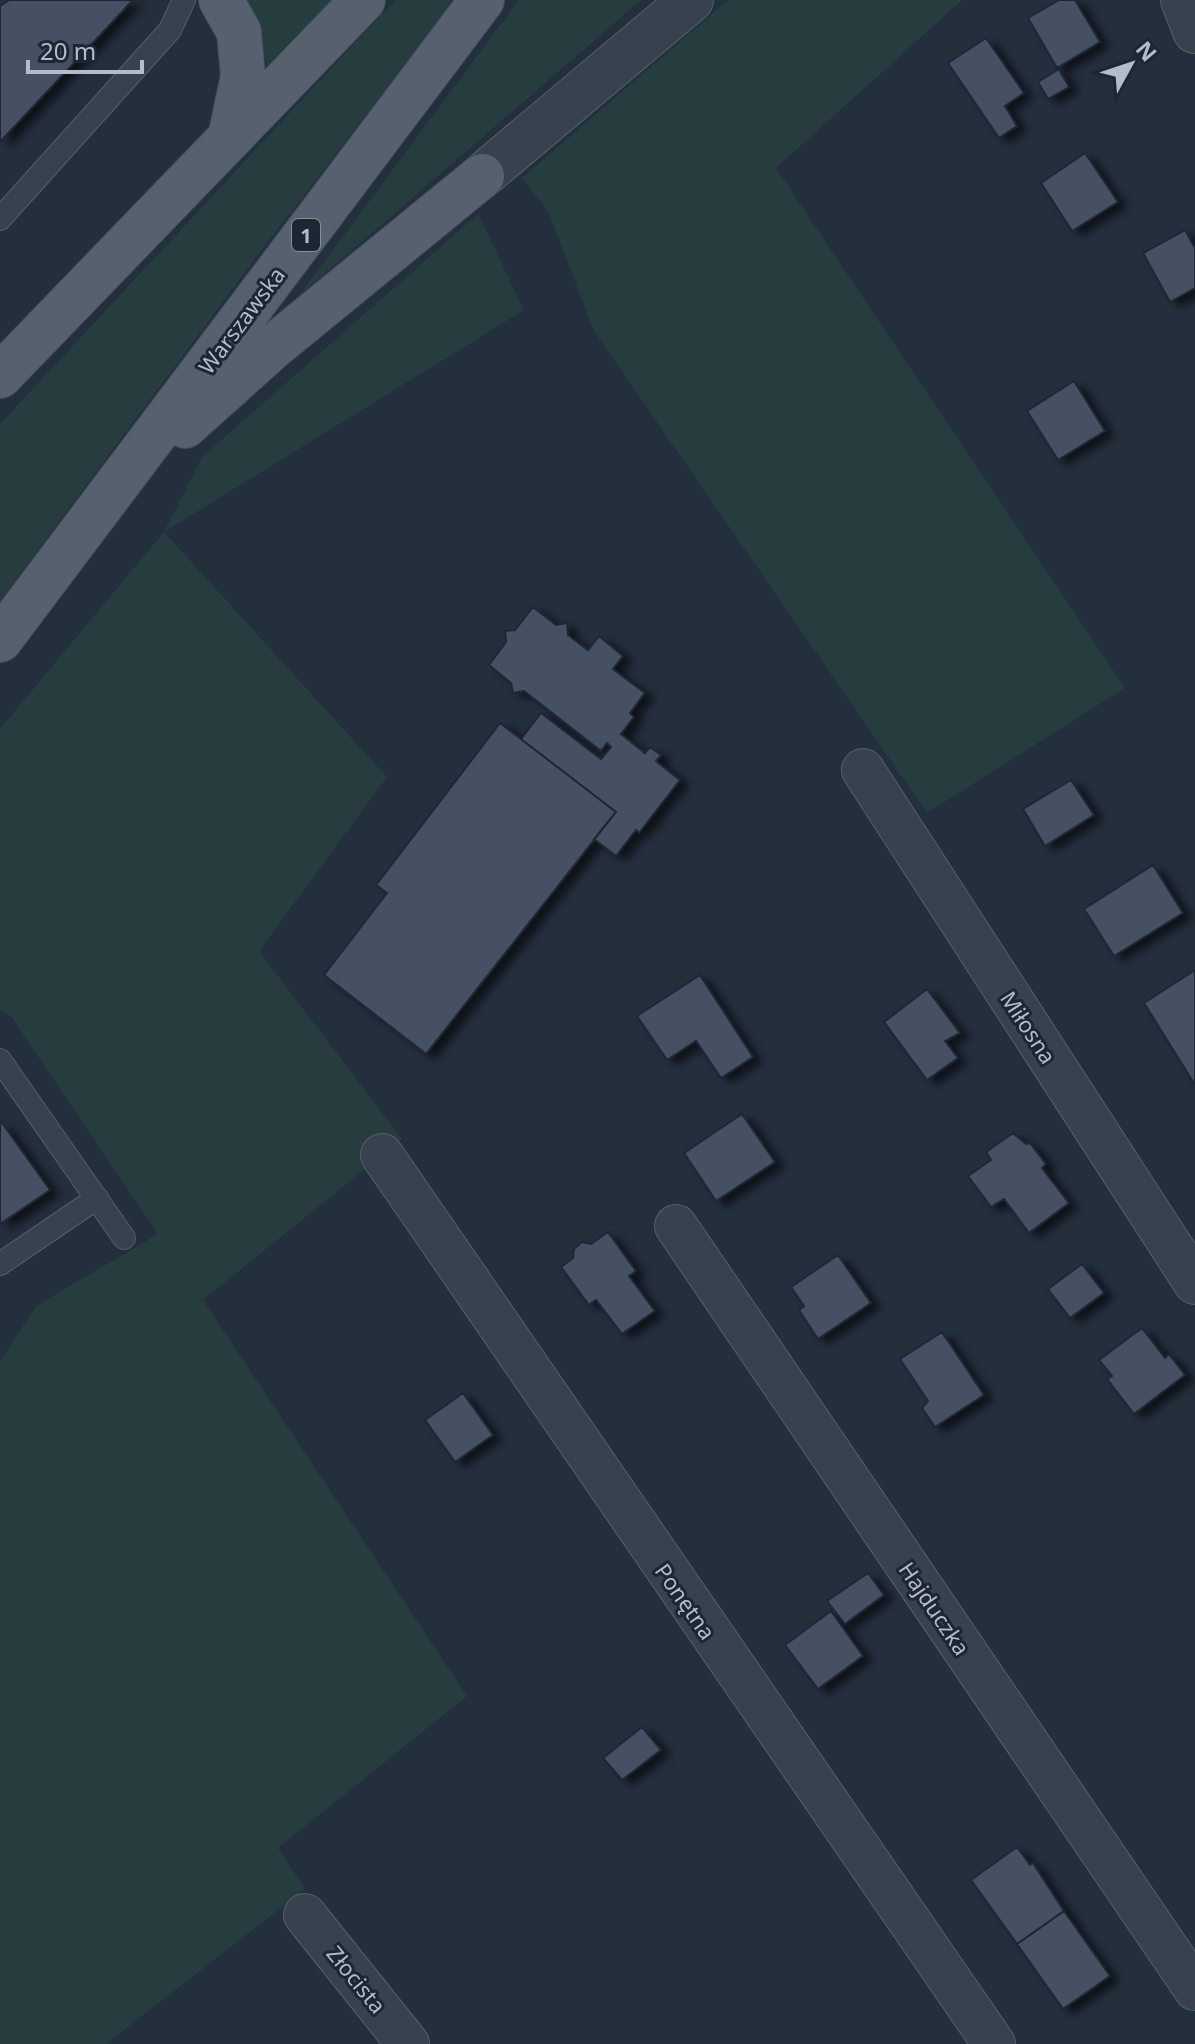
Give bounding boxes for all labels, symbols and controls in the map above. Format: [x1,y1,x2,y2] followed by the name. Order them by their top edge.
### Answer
[28,24,142,74] scale bar
[1091,24,1171,104] north arrow
[40,34,96,67] text: 20 m
[1130,34,1164,67] text: N
[292,219,320,251] road number: 1
[191,260,291,380] street label: Warszawska
[994,985,1064,1069] street label: Miłosna
[893,1555,977,1661] street label: Hajduczka
[649,1557,723,1645] street label: Ponętna
[321,1939,393,2019] street label: Złocista

